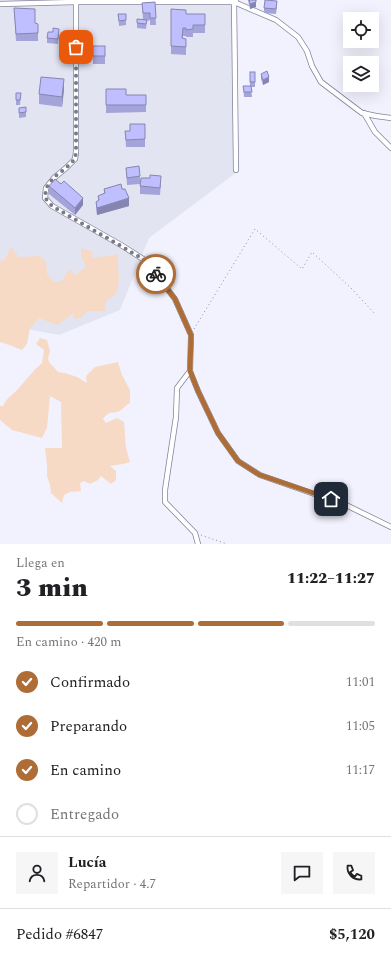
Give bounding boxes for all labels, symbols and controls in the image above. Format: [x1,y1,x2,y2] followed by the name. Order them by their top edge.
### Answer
[343,12,379,92] map controls
[343,12,379,48] button: locate
[59,30,93,64] pin
[65,36,87,58] icon: bag
[343,56,379,92] button: layers
[136,254,176,294] courier
[145,263,167,285] icon: bike
[314,482,348,516] pin
[320,488,342,510] icon: home
[16,553,65,573] text: Llega en
[287,567,375,590] text: 11:22–11:27
[16,568,88,608] text: 3 min
[16,632,121,652] text: En camino · 420 m
[16,671,38,693] icon: check
[50,671,130,694] text: Confirmado
[346,672,375,692] text: 11:01
[16,715,38,737] icon: check
[50,715,127,738] text: Preparando
[346,716,375,736] text: 11:05
[16,759,38,781] icon: check
[50,759,121,782] text: En camino
[346,760,375,780] text: 11:17
[50,803,119,826] text: Entregado
[68,851,107,874] text: Lucía
[16,852,58,894] button: person
[281,852,323,894] button: chat
[333,852,375,894] button: phone
[68,874,156,894] text: Repartidor · 4.7
[16,923,103,946] text: Pedido #6847
[329,923,375,946] text: $5,120

